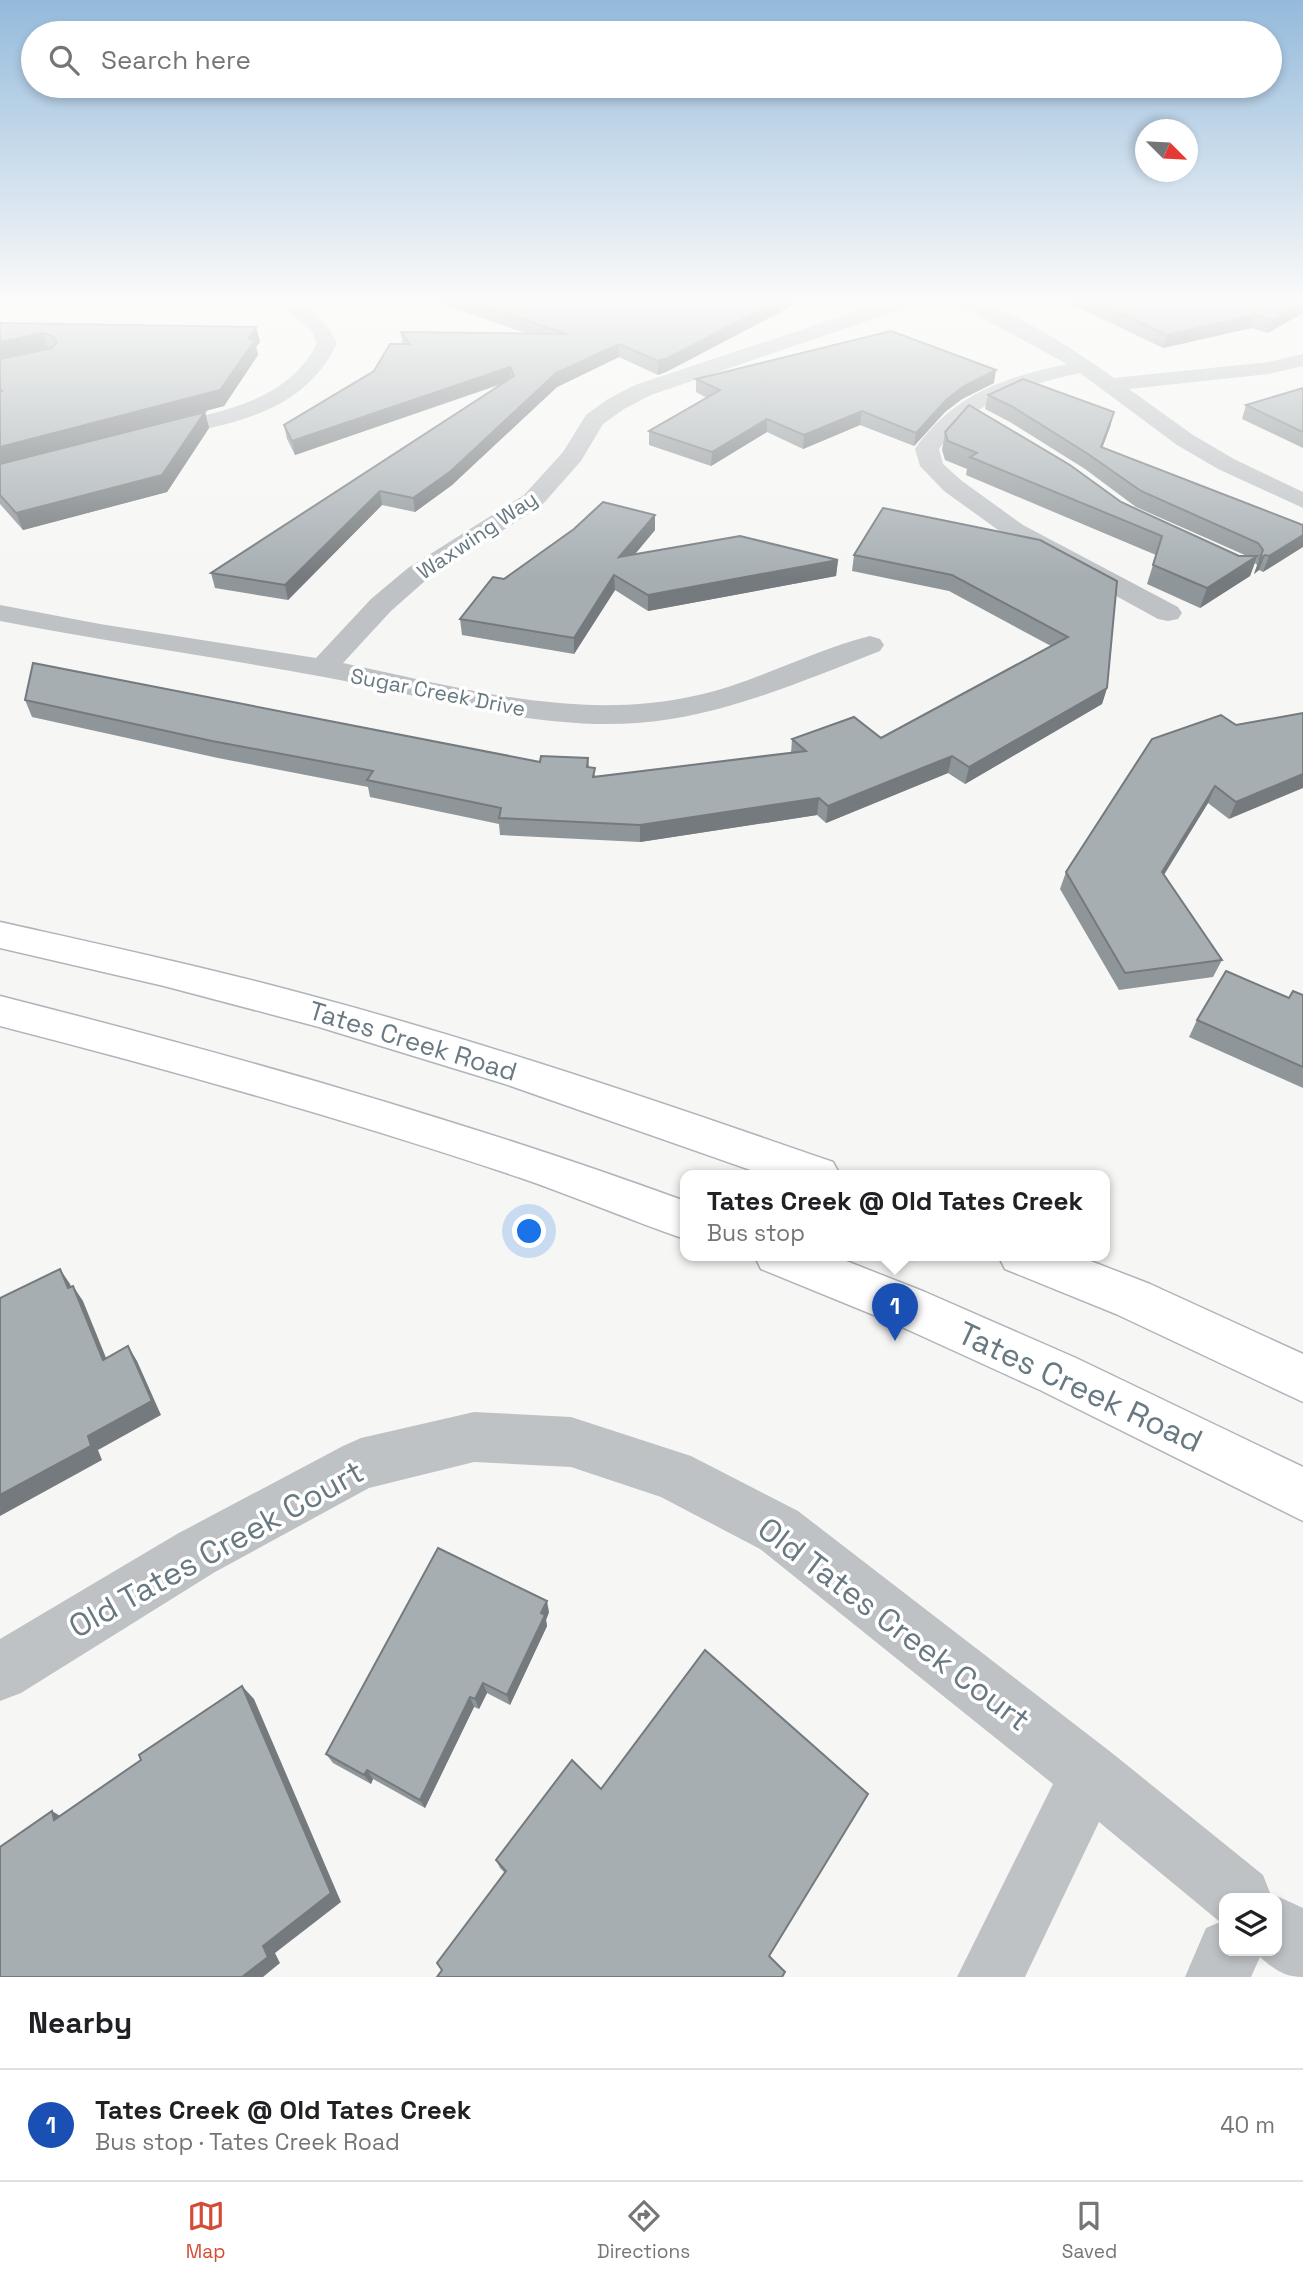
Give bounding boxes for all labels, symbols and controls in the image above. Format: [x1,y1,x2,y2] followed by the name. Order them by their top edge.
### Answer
[21,21,1282,98] search box
[45,41,83,79] icon: search
[101,43,251,77] text: Search here
[1135,119,1198,182] north arrow
[412,485,542,585] street label: Waxwing Way
[348,662,528,722] street label: Sugar Creek Drive
[305,993,521,1089] street label: Tates Creek Road
[680,1170,1110,1261] popup
[707,1184,1083,1218] text: Tates Creek @ Old Tates Creek
[512,1214,546,1248] your location
[707,1218,805,1248] text: Bus stop
[872,1283,918,1341] pin: 1
[951,1313,1209,1461] street label: Tates Creek Road
[62,1451,370,1647] street label: Old Tates Creek Court
[750,1508,1038,1740] street label: Old Tates Creek Court
[1219,1893,1282,1956] map controls
[1219,1893,1282,1956] button: layers
[28,2003,132,2042] text: Nearby
[95,2093,471,2127] text: Tates Creek @ Old Tates Creek
[46,2110,56,2140] text: 1
[1220,2110,1275,2140] text: 40 m
[95,2127,400,2157] text: Bus stop · Tates Creek Road
[186,2197,225,2264] tab: Map
[597,2197,690,2264] tab: Directions
[1062,2197,1117,2264] tab: Saved

